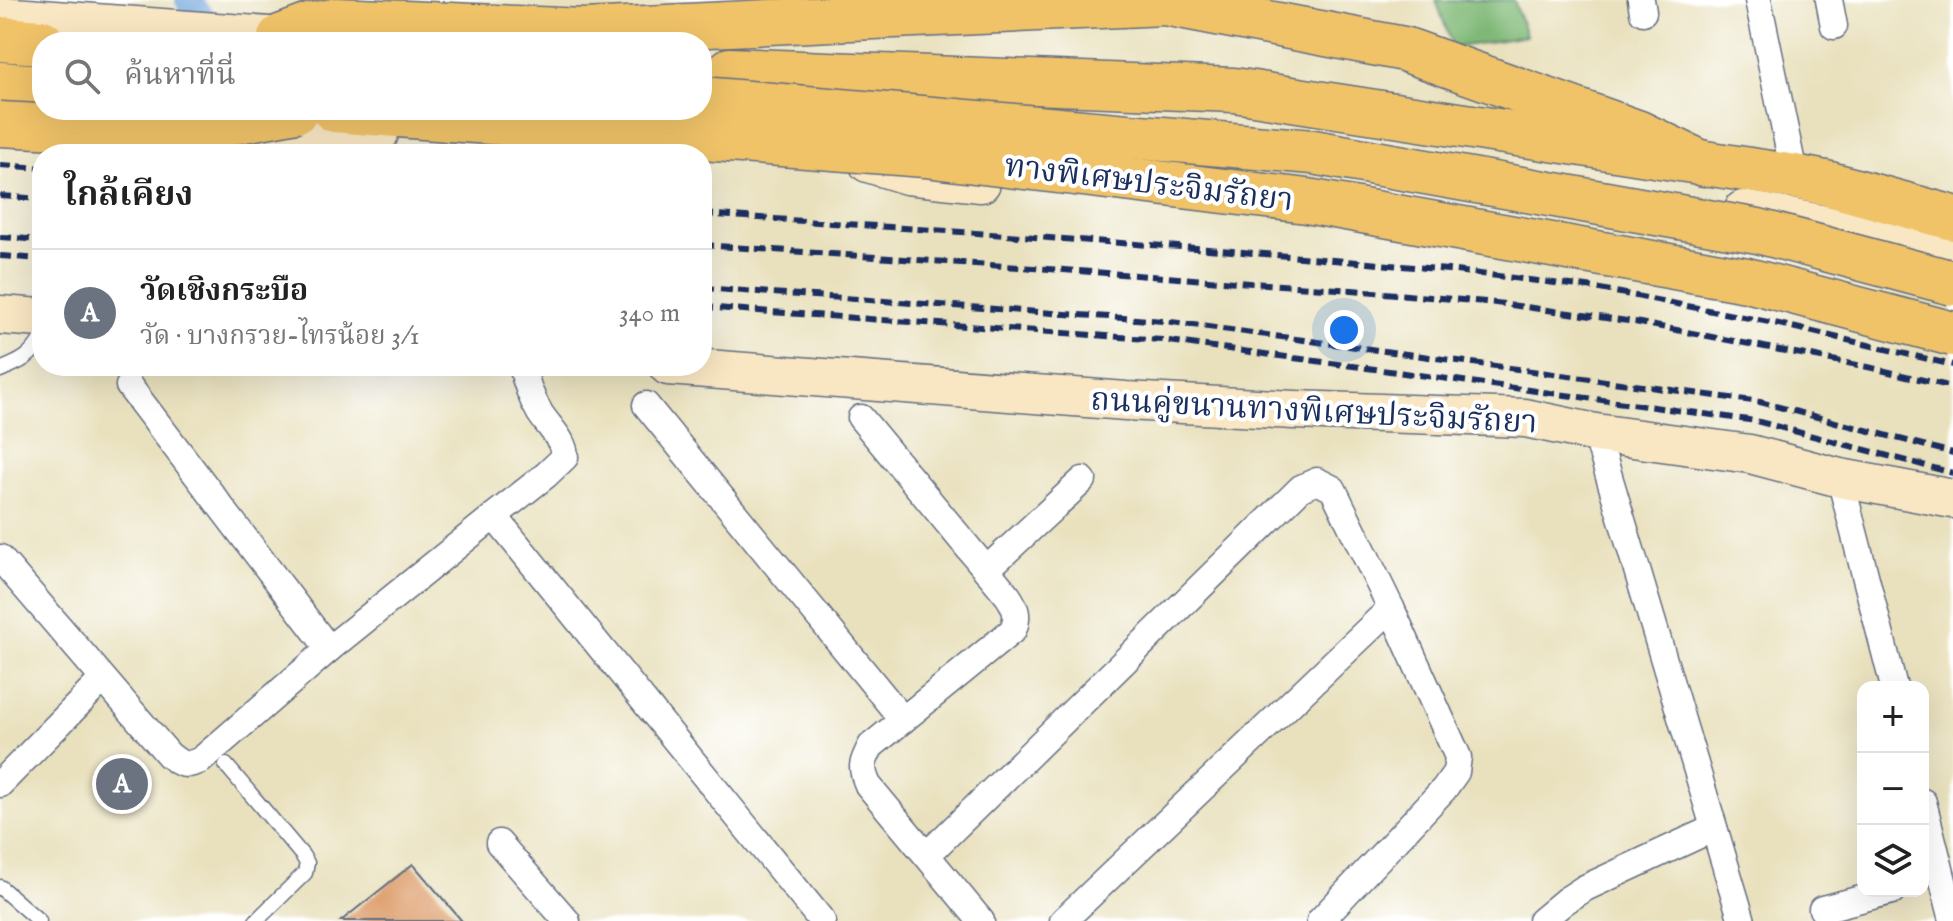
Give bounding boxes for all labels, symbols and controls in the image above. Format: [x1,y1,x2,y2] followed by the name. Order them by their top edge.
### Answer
[32,32,712,120] search box
[60,54,104,98] icon: search
[124,57,236,95] text: ค้นหาที่นี่
[1002,146,1295,223] street label: ทางพิเศษประจิมรัถยา
[64,174,193,217] text: ใกล้เคียง
[140,273,308,311] text: วัดเชิงกระบือ
[81,297,99,330] text: A
[619,297,680,330] text: 340 m
[1324,310,1364,350] your location
[140,320,420,353] text: วัด · บางกรวย-ไทรน้อย 3/1
[1089,380,1538,445] street label: ถนนคู่ขนานทางพิเศษประจิมรัถยา
[1857,681,1929,897] map controls
[1857,681,1929,753] button: +
[1857,753,1929,825] button: −
[96,754,148,814] pin: A
[1857,825,1929,897] button: layers

